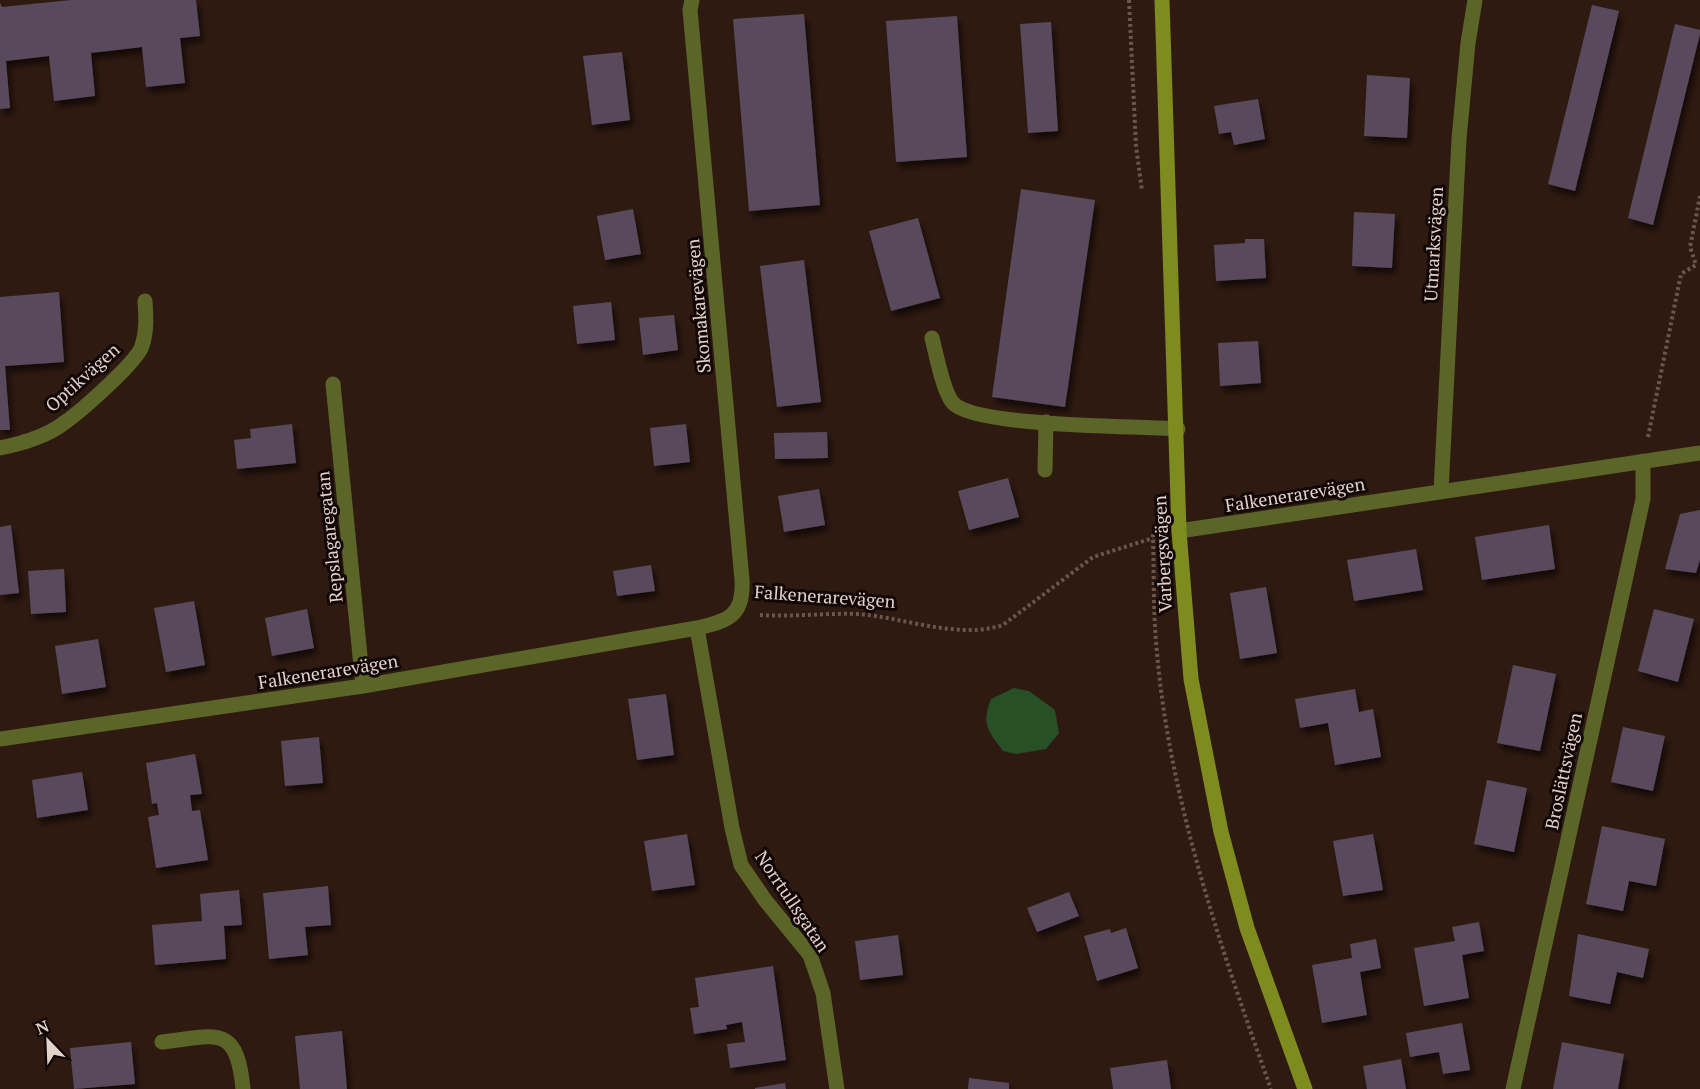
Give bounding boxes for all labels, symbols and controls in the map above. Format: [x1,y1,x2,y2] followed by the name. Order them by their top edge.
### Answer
[1418,186,1448,302] street label: Utmarksvägen
[680,238,716,374] street label: Skomakarevägen
[40,337,124,417] street label: Optikvägen
[310,470,348,604] street label: Repslagaregatan
[1223,471,1367,517] street label: Falkenerarevägen
[1147,494,1177,613] street label: Varbergsvägen
[754,579,897,613] street label: Falkenerarevägen
[256,648,400,694] street label: Falkenerarevägen
[1539,710,1587,832] street label: Broslättsvägen
[750,846,836,957] street label: Norrtullsgatan
[18,1011,78,1071] north arrow
[32,1015,52,1040] text: N

